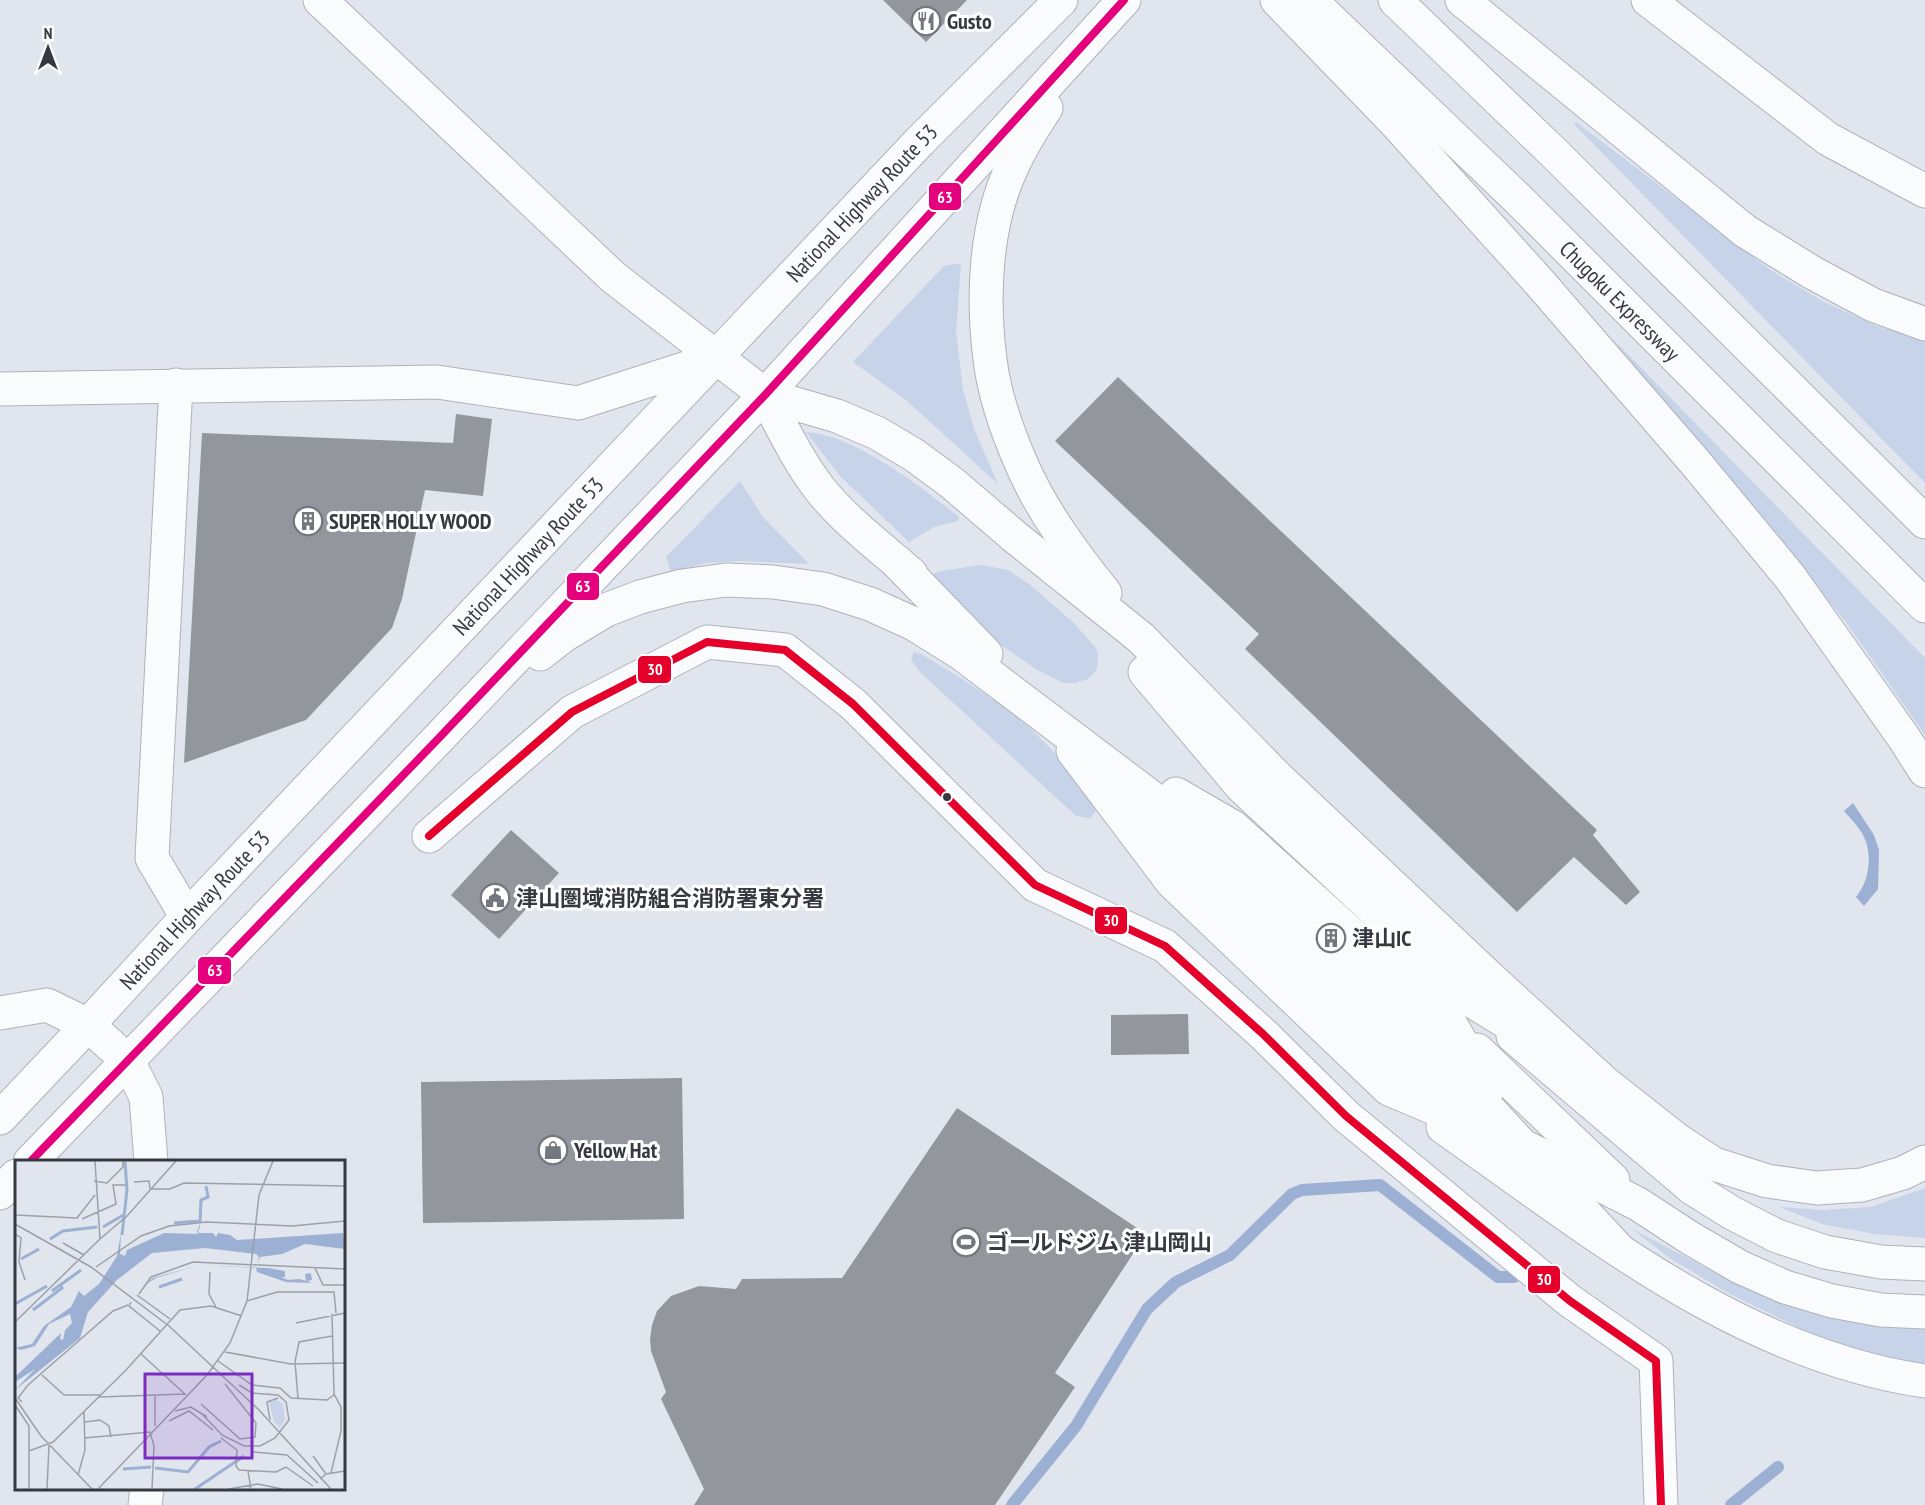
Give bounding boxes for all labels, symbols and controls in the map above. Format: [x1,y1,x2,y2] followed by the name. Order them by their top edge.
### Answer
[910,5,942,37] restaurant icon: Gusto
[947,7,992,35] place label: Gusto
[18,18,78,78] north arrow
[44,23,52,43] text: N
[780,118,943,288] street label: National Highway Route 53
[928,182,962,211] line badge: 63
[937,187,953,207] text: 63
[1554,235,1687,368] street label: Chugoku Expressway
[447,471,609,641] street label: National Highway Route 53
[292,505,324,537] building icon: SUPER HOLLY WOOD
[329,507,492,535] place label: SUPER HOLLY WOOD
[566,572,600,601] line badge: 63
[575,576,591,596] text: 63
[637,655,672,684] line badge: 30
[647,659,663,679] text: 30
[941,791,953,803] unlabelled marker
[114,824,276,995] street label: National Highway Route 53
[479,882,511,914] public building icon: 津山圏域消防組合消防署東分署
[516,884,824,912] place label: 津山圏域消防組合消防署東分署
[1094,906,1128,935] line badge: 30
[1103,910,1119,930] text: 30
[1315,922,1347,954] building icon: 津山IC
[1352,924,1411,952] place label: 津山IC
[197,956,232,985] line badge: 63
[207,960,223,980] text: 63
[537,1134,569,1166] shop icon: Yellow Hat
[573,1136,658,1164] place label: Yellow Hat
[15,1160,345,1490] inset map
[950,1226,982,1258] sports icon: ゴールドジム 津山岡山
[987,1228,1212,1256] place label: ゴールドジム 津山岡山
[1527,1265,1561,1294] line badge: 30
[1536,1269,1552,1289] text: 30

